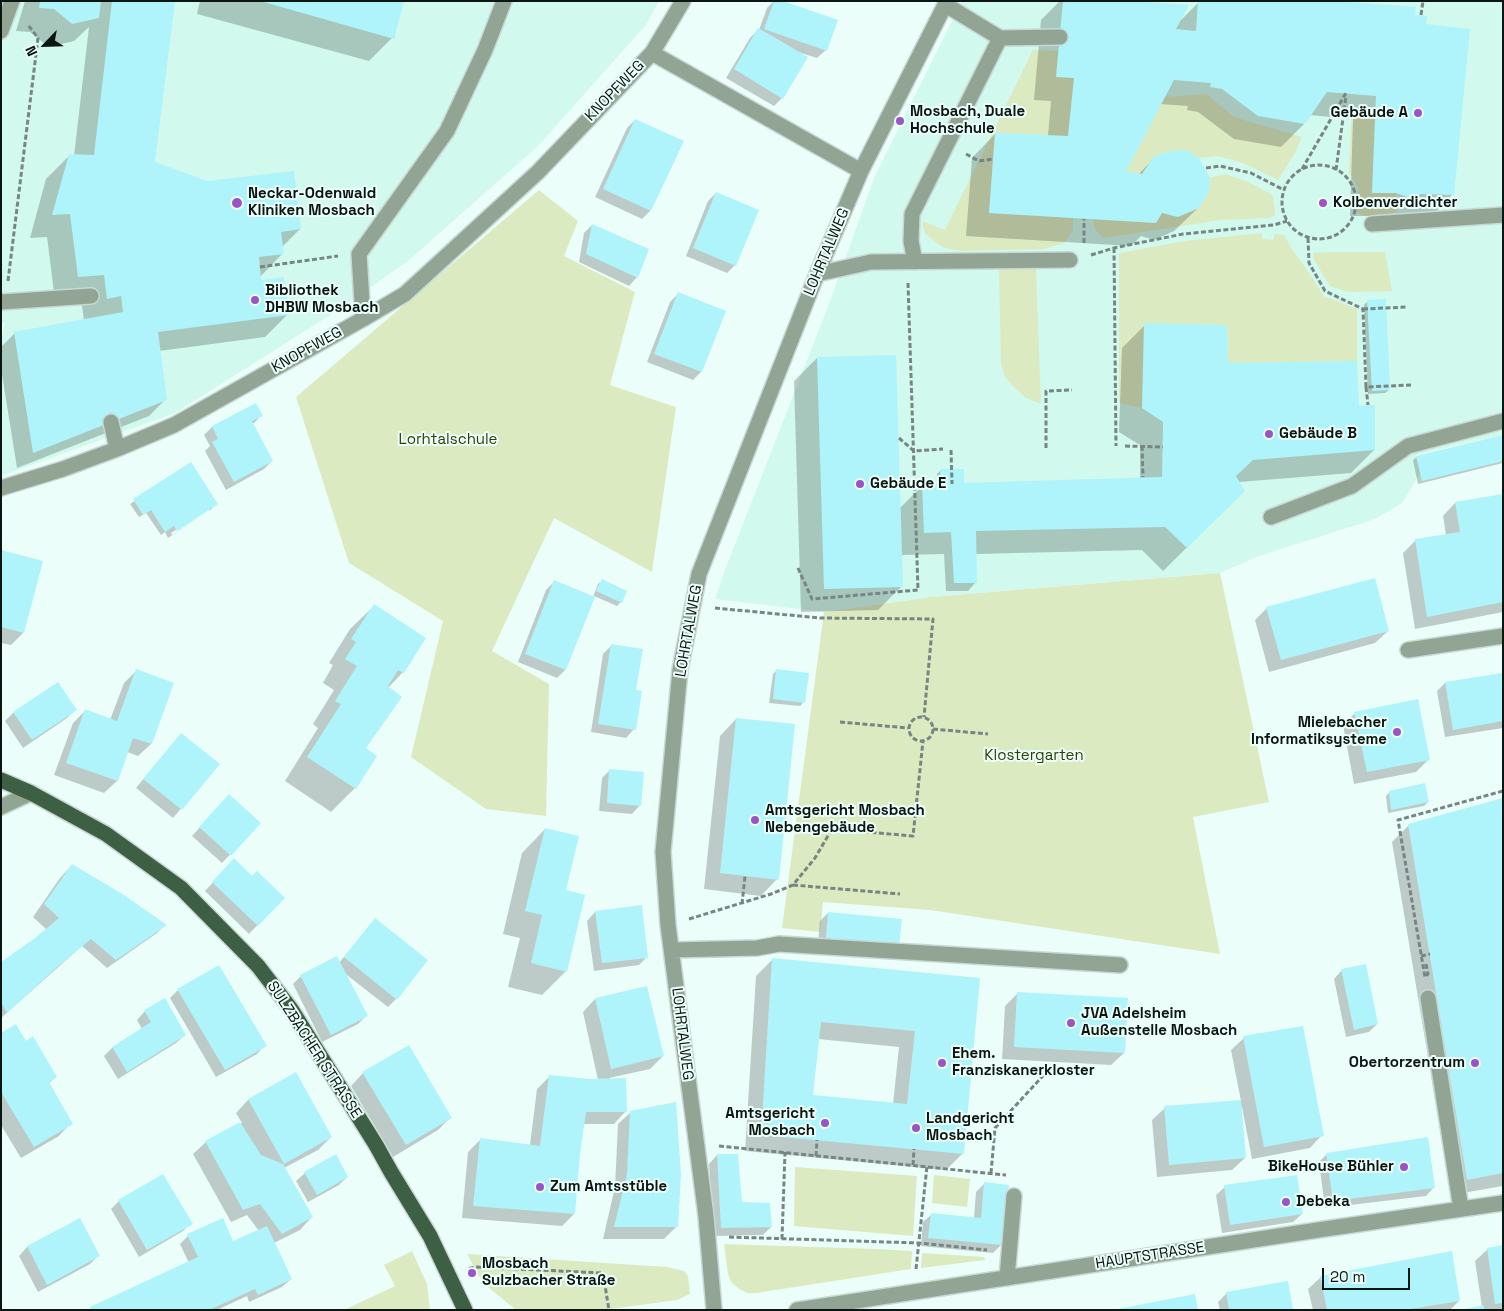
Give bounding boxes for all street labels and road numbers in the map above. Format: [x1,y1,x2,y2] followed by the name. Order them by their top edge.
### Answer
[582,57,648,125] street label: KNOPFWEG
[800,206,854,298] street label: LOHRTALWEG
[269,323,345,377] street label: KNOPFWEG
[672,584,706,678] street label: LOHRTALWEG
[263,978,365,1122] street label: SULZBACHER STRASSE
[667,987,697,1081] street label: LOHRTALWEG
[1094,1239,1206,1273] street label: HAUPTSTRASSE

